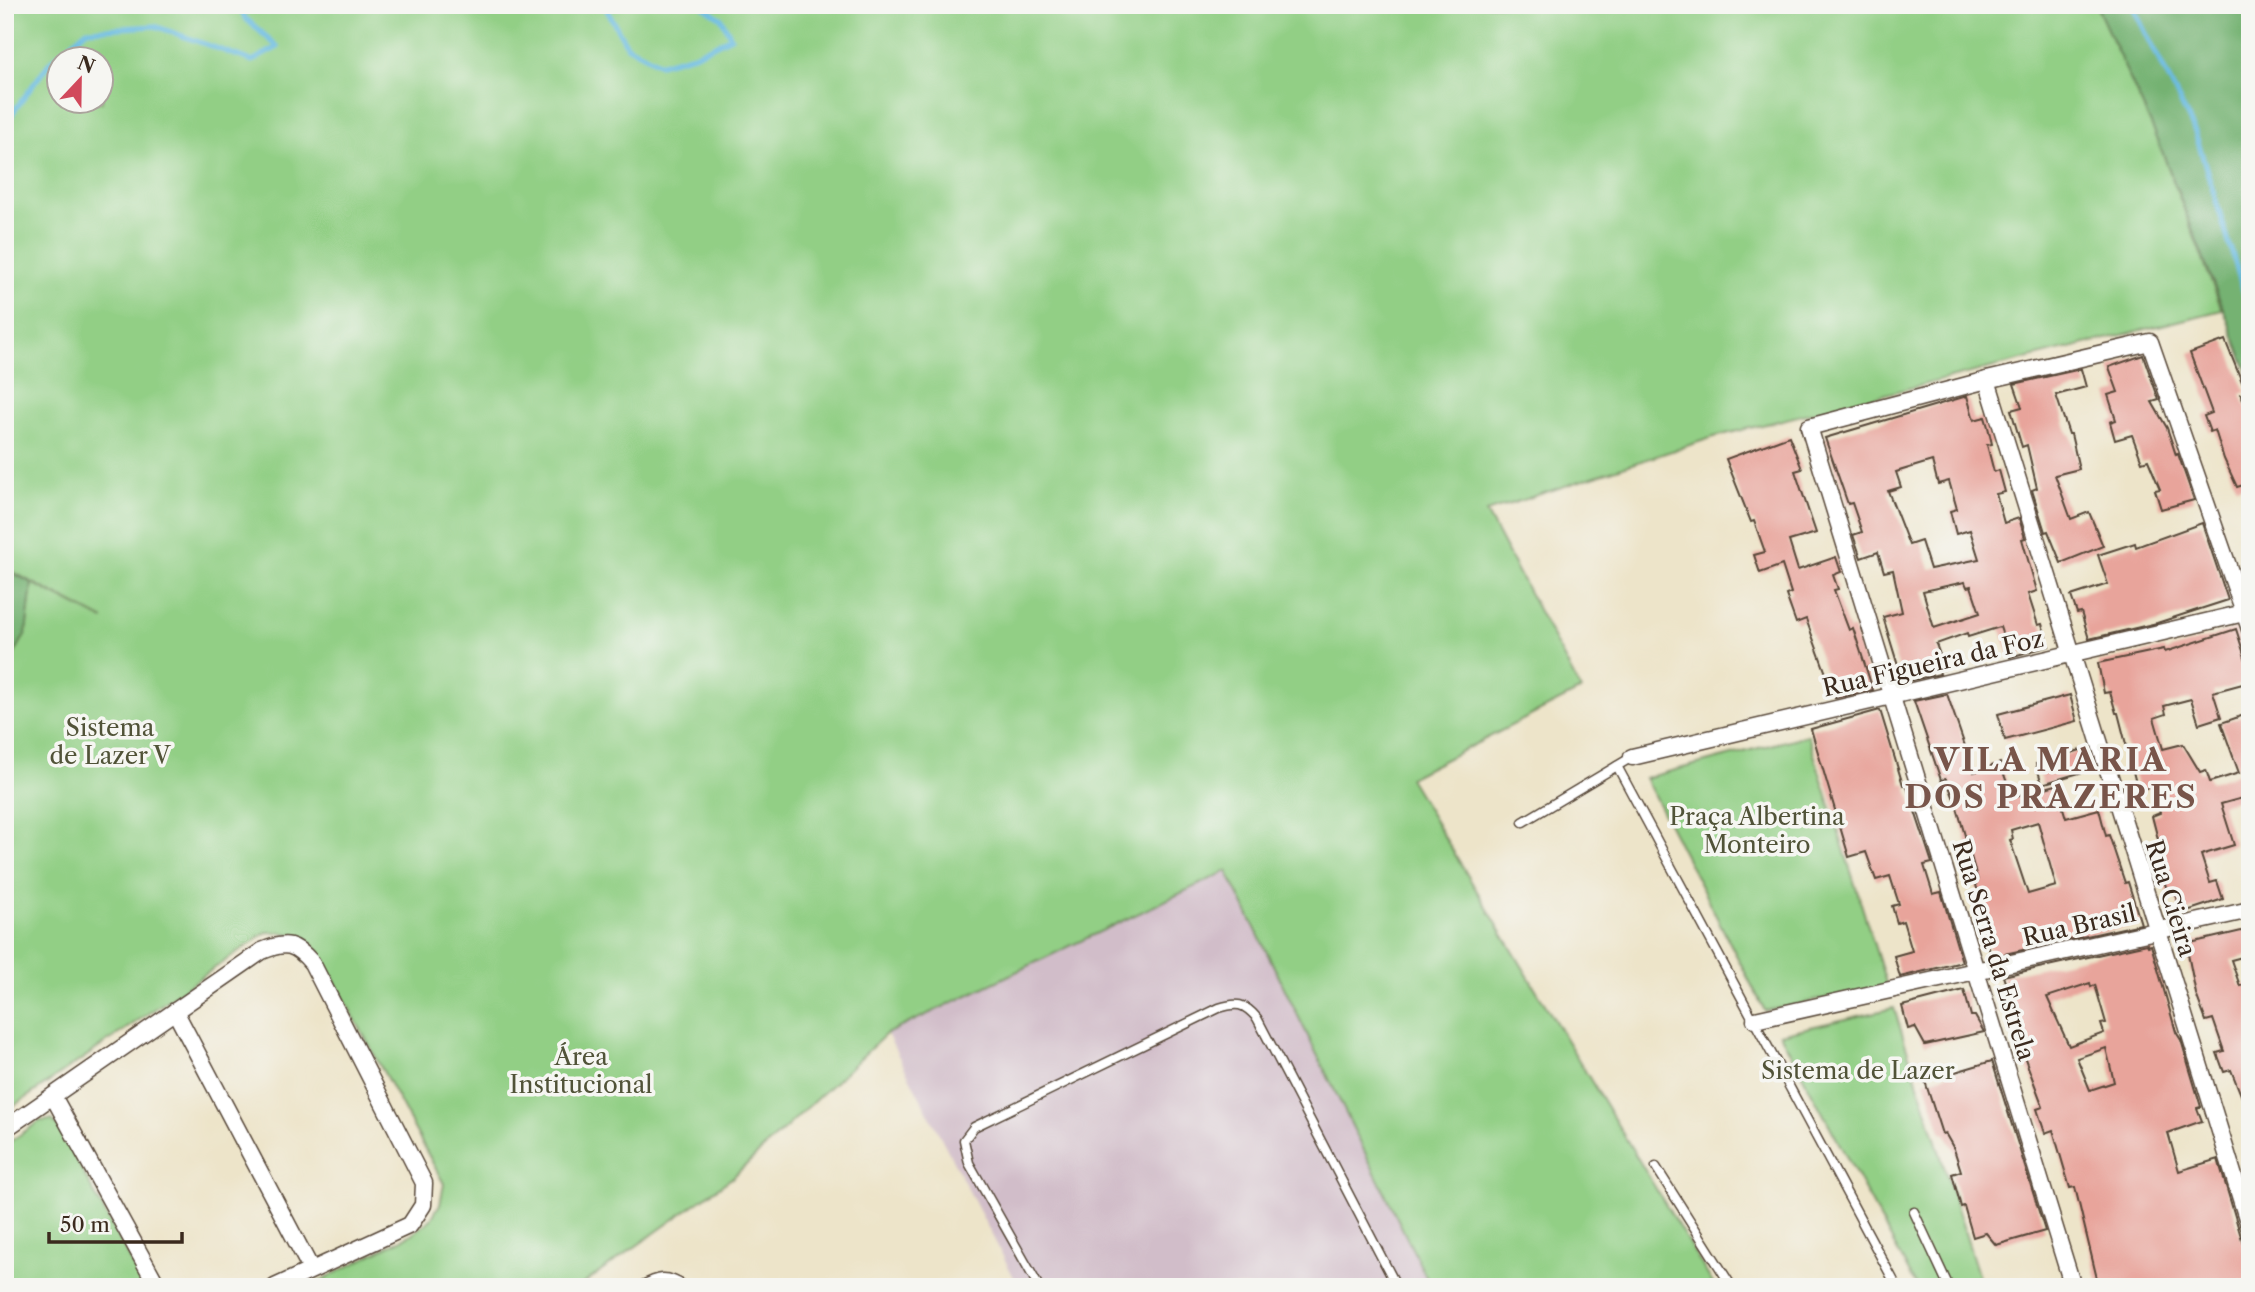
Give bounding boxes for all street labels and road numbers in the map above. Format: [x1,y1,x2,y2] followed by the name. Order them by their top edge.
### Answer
[1820,623,2046,703] street label: Rua Figueira da Foz
[1947,836,2042,1064] street label: Rua Serra da Estrela
[2140,836,2203,960] street label: Rua Cieira
[2020,898,2138,952] street label: Rua Brasil

